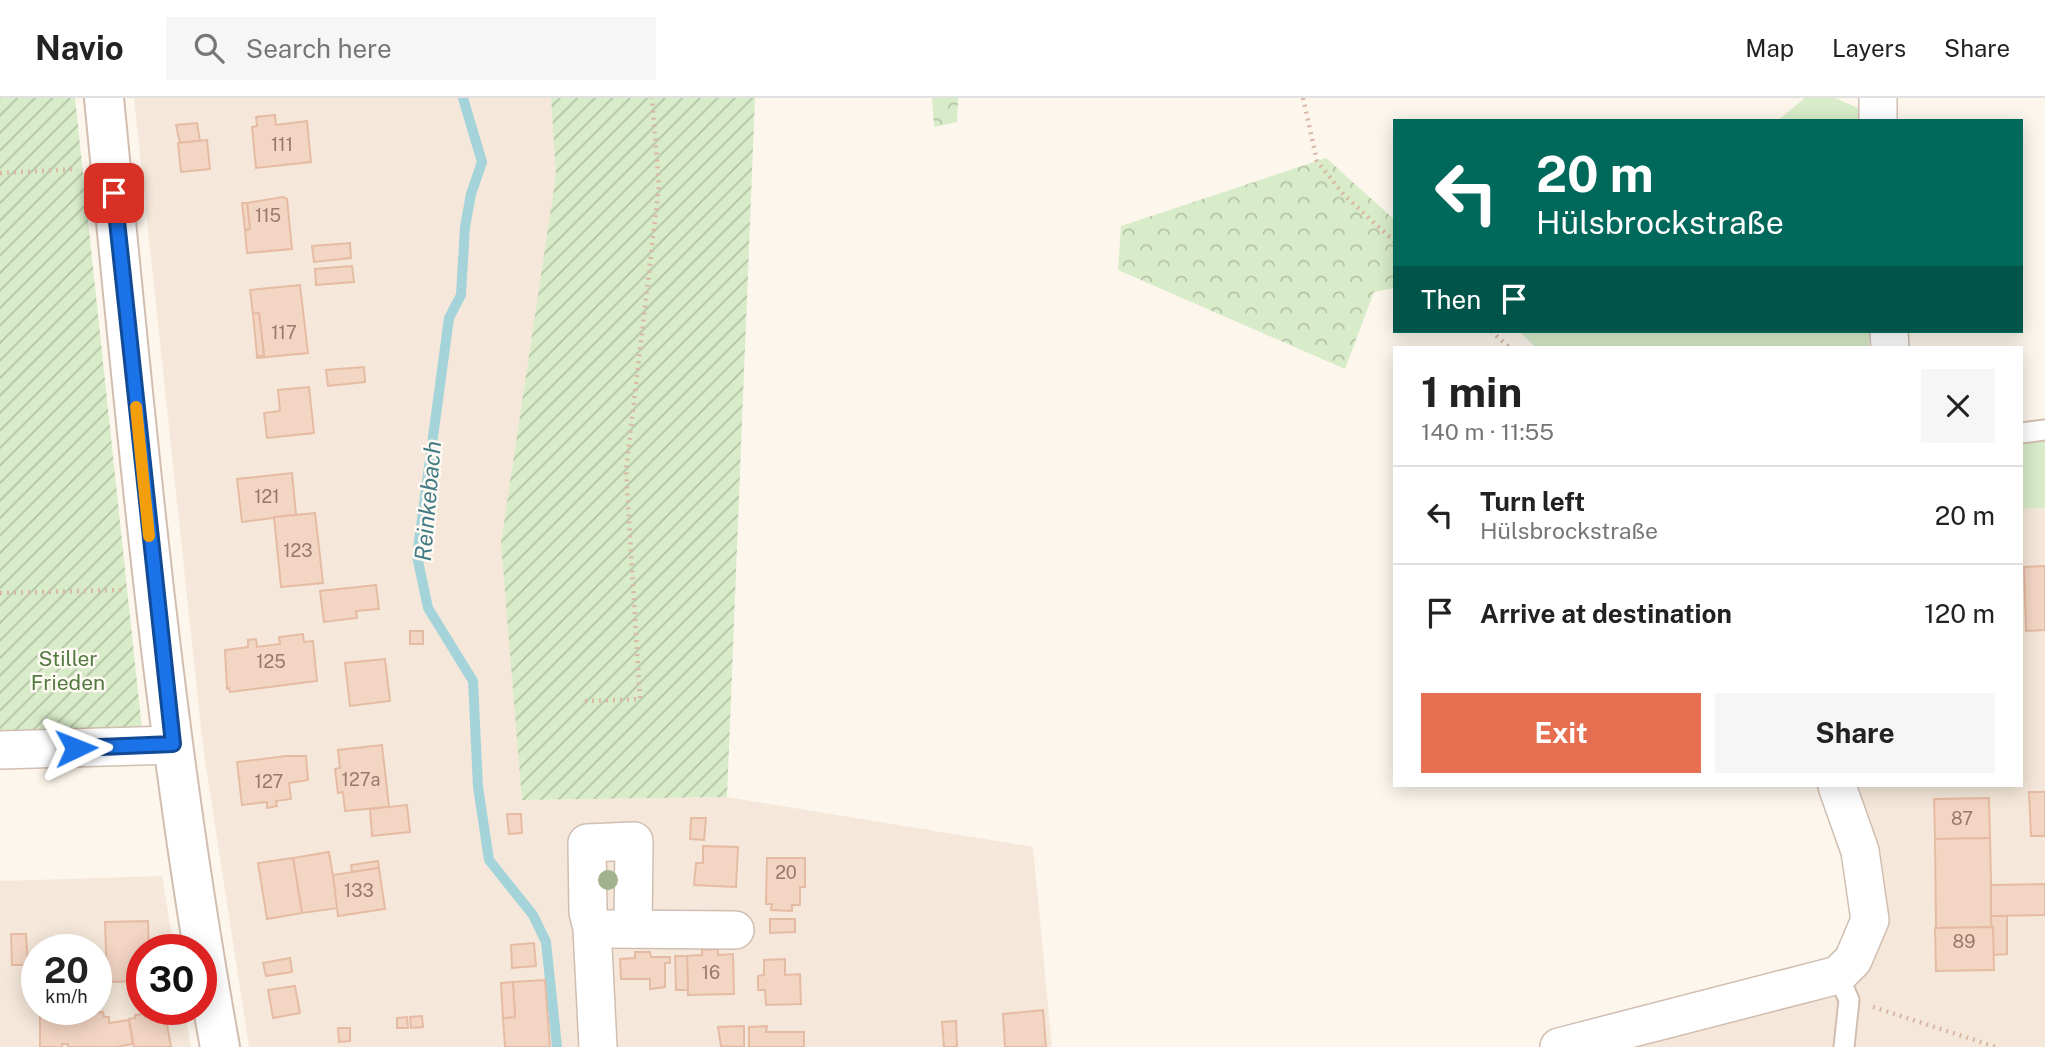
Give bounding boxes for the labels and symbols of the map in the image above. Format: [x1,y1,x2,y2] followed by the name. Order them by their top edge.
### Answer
[271,134,293,155] house number: 111
[84,163,144,223] pin
[255,205,281,226] house number: 115
[271,322,297,343] house number: 117
[409,440,446,562] water label: Reinkebach
[254,486,280,507] house number: 121
[283,540,313,561] house number: 123
[31,646,105,695] park label: Stiller Frieden
[256,651,286,672] house number: 125
[39,711,113,785] position arrow
[342,769,380,790] house number: 127a
[255,771,283,792] house number: 127
[1951,808,1973,829] house number: 87
[775,862,797,883] house number: 20
[344,880,374,901] house number: 133
[1953,931,1975,952] house number: 89
[126,934,217,1025] speed limit sign: 30
[702,962,720,983] house number: 16

